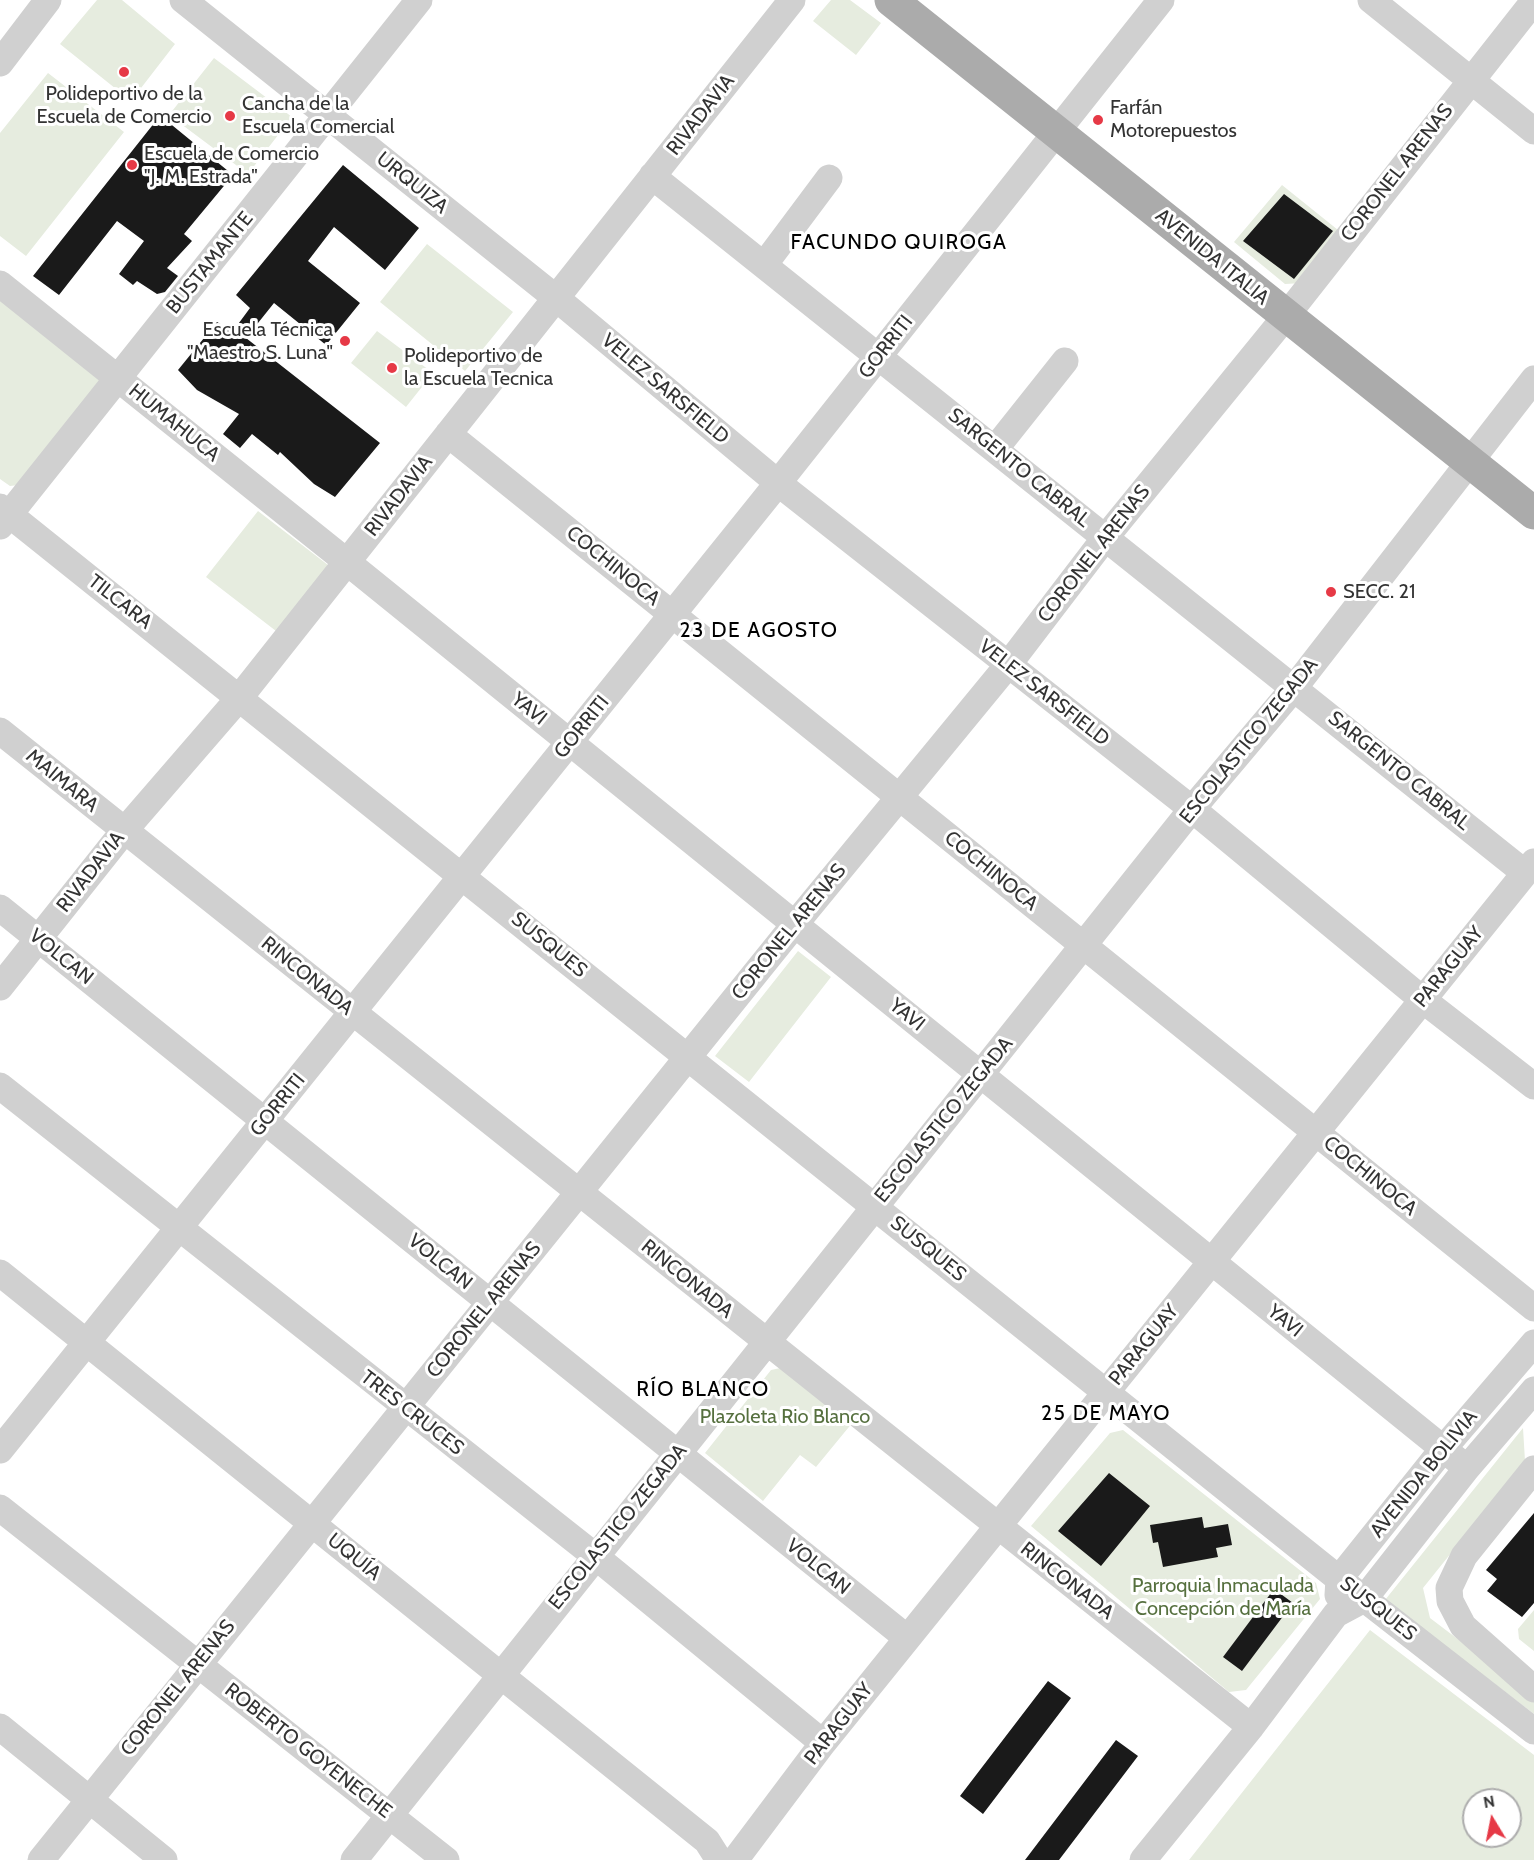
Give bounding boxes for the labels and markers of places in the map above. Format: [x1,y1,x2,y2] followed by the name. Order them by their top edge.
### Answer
[117,65,131,79] marker: Polideportivo de la Escuela de Comercio
[37,82,211,129] place label: Polideportivo de la Escuela de Comercio
[242,92,394,139] place label: Cancha de la Escuela Comercial
[1110,96,1237,143] place label: Farfán Motorepuestos
[223,109,237,123] marker: Cancha de la Escuela Comercial
[1091,113,1105,127] marker: Farfán Motorepuestos
[144,142,319,189] place label: Escuela de Comercio "J. M. Estrada"
[125,158,139,172] marker: Escuela de Comercio "J. M. Estrada"
[187,318,333,365] place label: Escuela Técnica "Maestro S. Luna"
[338,334,352,348] marker: Escuela Técnica "Maestro S. Luna"
[404,344,553,391] place label: Polideportivo de la Escuela Tecnica
[385,361,399,375] marker: Polideportivo de la Escuela Tecnica
[1343,580,1416,604] place label: SECC. 21
[1324,585,1338,599] marker: SECC. 21

